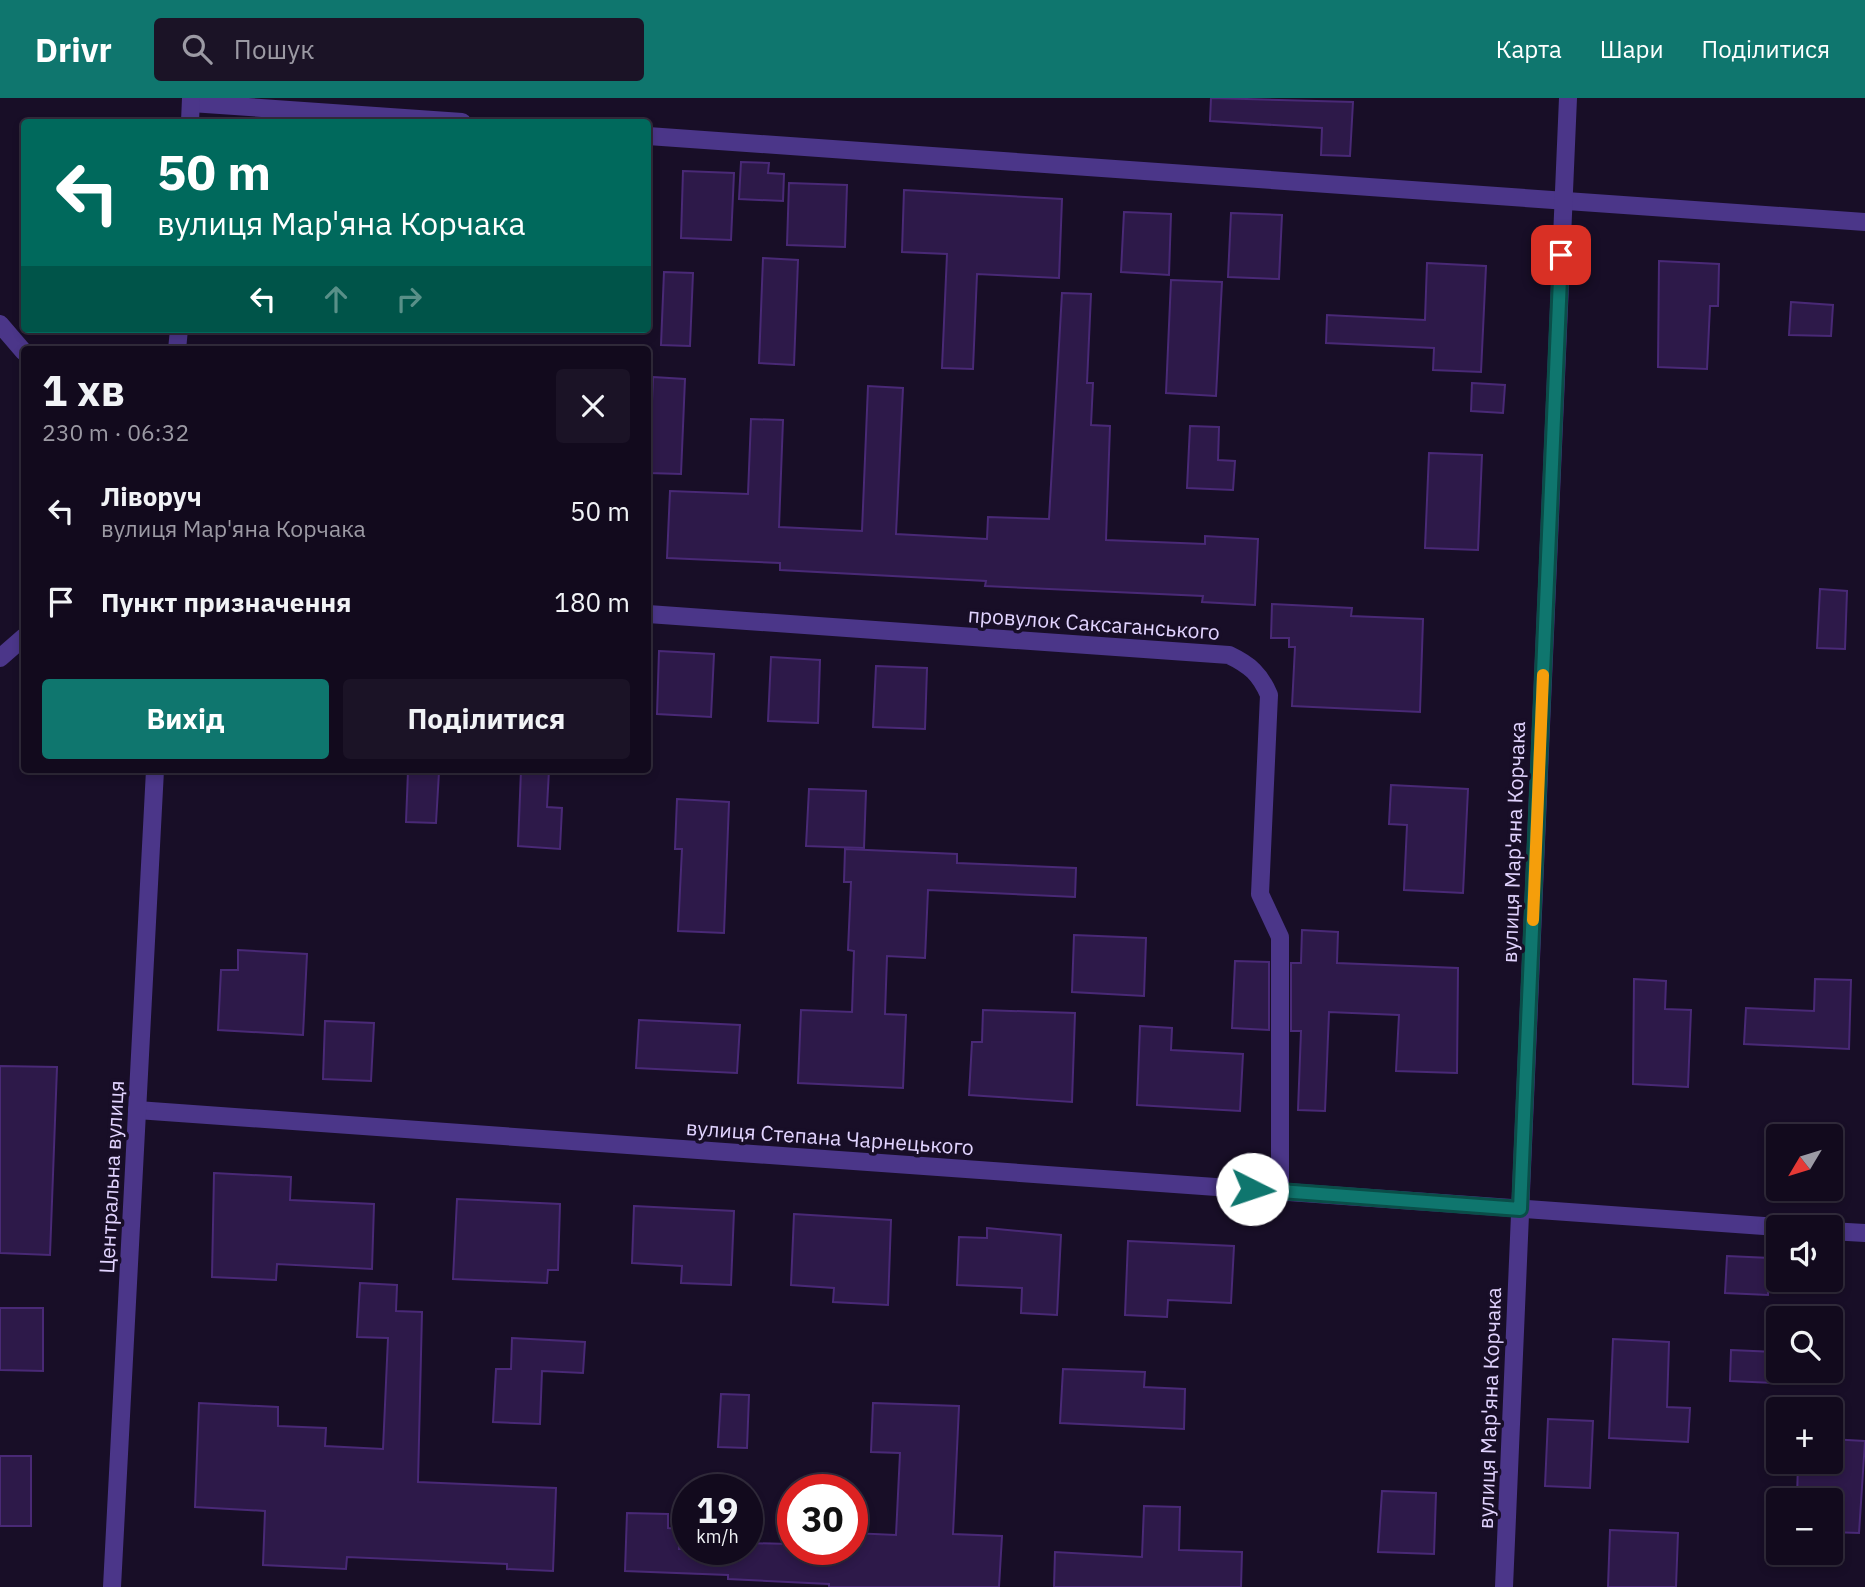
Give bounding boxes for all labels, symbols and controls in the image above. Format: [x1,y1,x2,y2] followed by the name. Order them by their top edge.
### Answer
[154,18,644,81] search box
[35,28,112,71] text: Drivr
[178,30,216,68] icon: search
[234,32,314,66] text: Пошук
[1496,33,1562,65] text: Карта
[1600,33,1664,65] text: Шари
[1702,33,1830,65] text: Поділитися
[157,140,271,203] text: 50 m
[42,147,133,238] icon: left
[157,202,526,244] text: вулиця Мар'яна Корчака
[1531,225,1591,285] pin
[1542,236,1580,274] icon: arrive
[244,280,282,318] icon: left
[317,280,355,318] icon: ahead
[390,280,428,318] icon: right
[42,363,125,418] text: 1 хв
[556,369,630,443] button: close
[42,417,189,447] text: 230 m · 06:32
[101,479,202,513] text: Ліворуч
[42,492,80,530] icon: left
[570,494,630,528] text: 50 m
[101,513,366,543] text: вулиця Мар'яна Корчака
[42,583,80,621] icon: arrive
[101,585,351,619] text: Пункт призначення
[554,585,630,619] text: 180 m
[967,600,1221,646] street label: провулок Саксаганського
[42,679,329,759] button: Вихід
[343,679,630,759] button: Поділитися
[1495,721,1531,963] street label: вулиця Мар'яна Корчака
[92,1080,130,1274] street label: Центральна вулиця
[685,1113,975,1161] street label: вулиця Степана Чарнецького
[1766,1124,1843,1200] north arrow
[1766,1124,1843,1565] map controls
[1215,1152,1289,1226] position arrow
[1766,1215,1843,1292] button: sound
[1471,1287,1507,1529] street label: вулиця Мар'яна Корчака
[1766,1306,1843,1383] button: search
[1766,1397,1843,1474] button: +
[777,1474,868,1565] speed limit sign: 30
[696,1487,739,1533] text: 19
[1766,1488,1843,1565] button: −
[696,1525,739,1548] text: km/h

